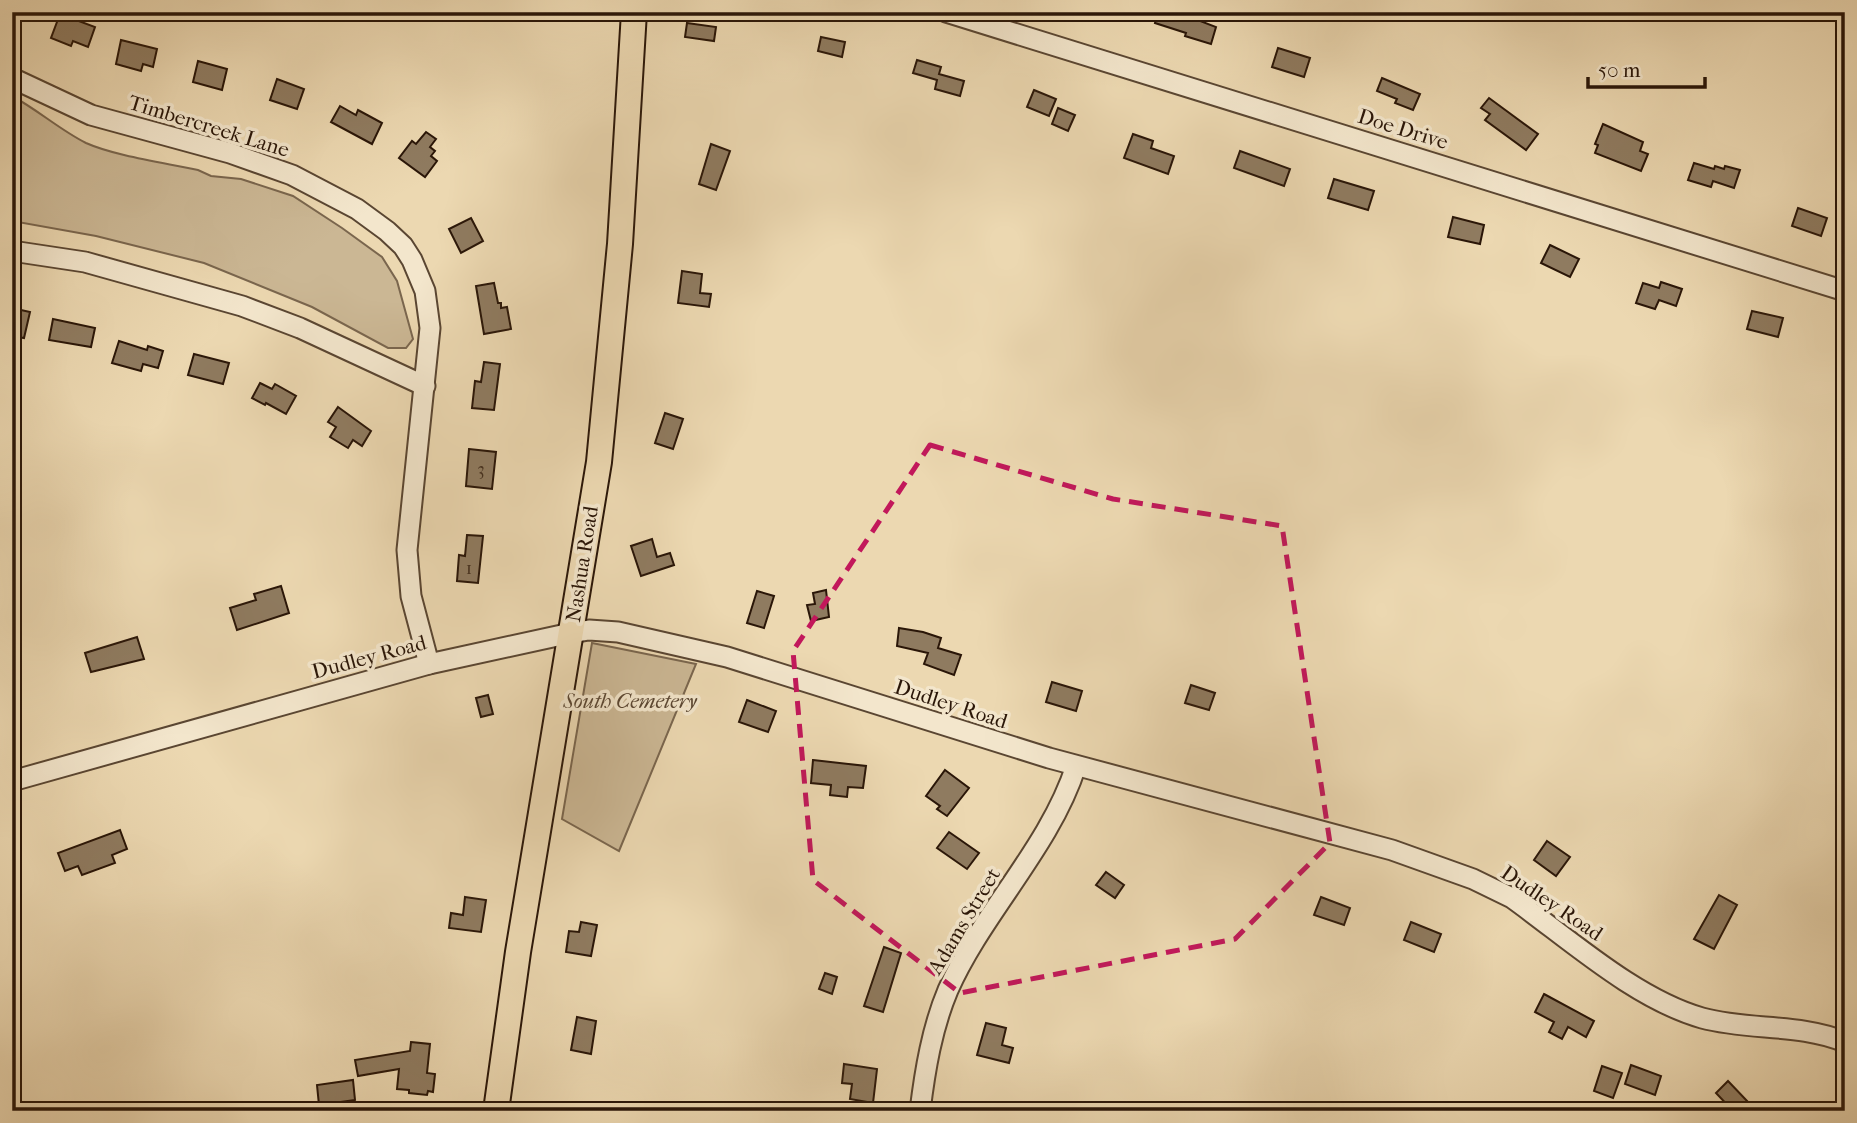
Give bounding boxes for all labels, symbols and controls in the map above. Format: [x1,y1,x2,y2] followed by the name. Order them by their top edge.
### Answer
[1588,46,1705,90] scale bar
[1598,58,1641,82] text: 50 m
[126,90,292,162] street label: Timbercreek Lane
[1355,104,1451,154] street label: Doe Drive
[477,459,485,480] house number: 3
[561,504,603,624] street label: Nashua Road
[466,558,472,579] house number: 1
[309,630,429,684] street label: Dudley Road
[891,674,1011,734] street label: Dudley Road
[562,689,698,713] park label: South Cemetery
[1497,860,1608,946] street label: Dudley Road
[922,863,1005,979] street label: Adams Street

